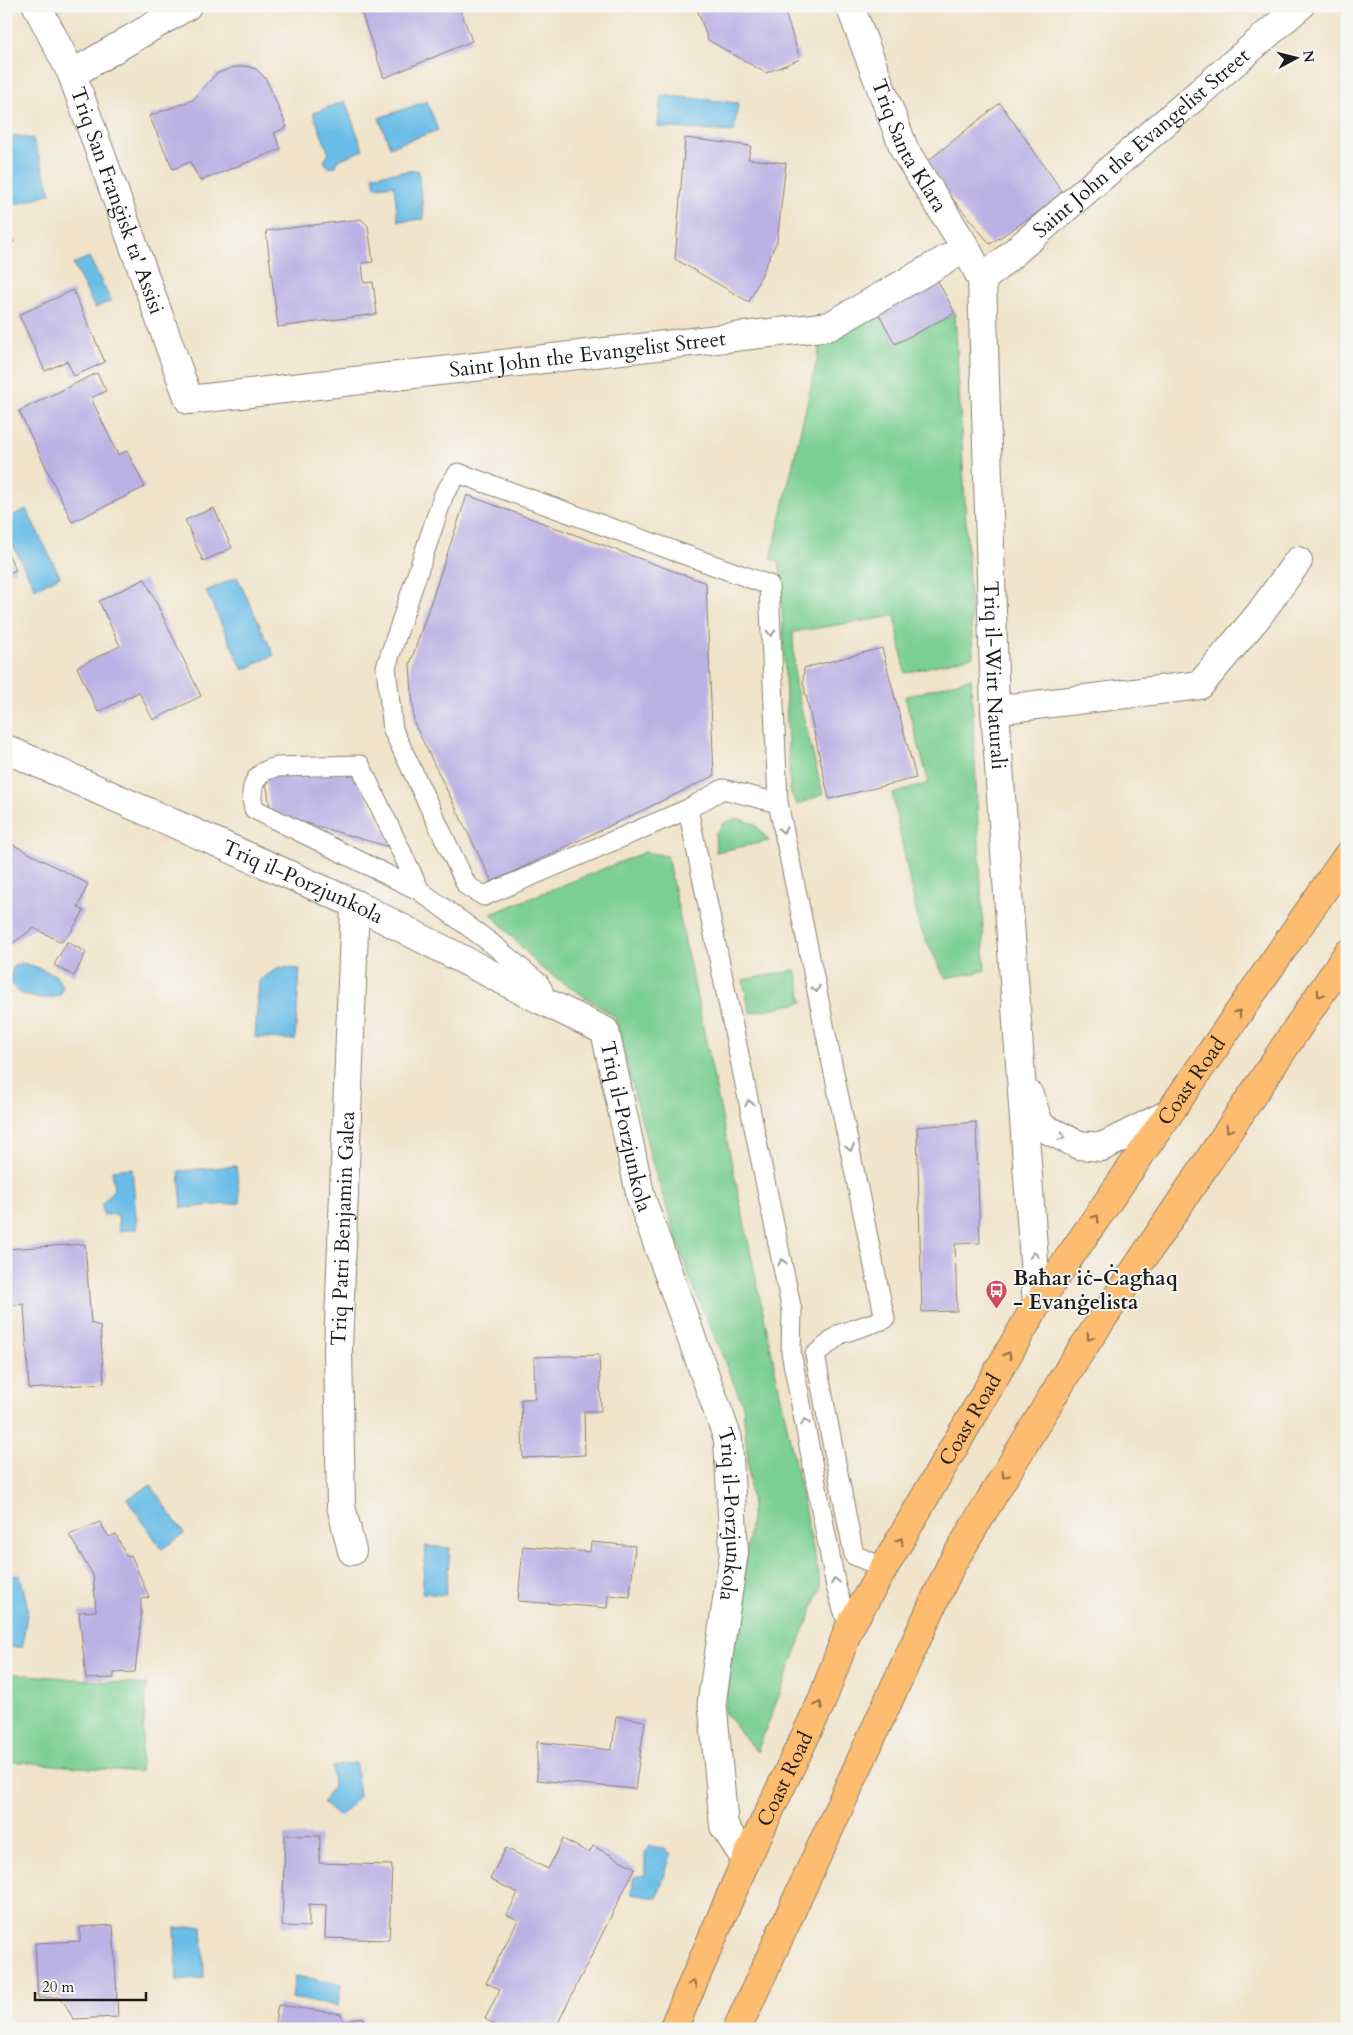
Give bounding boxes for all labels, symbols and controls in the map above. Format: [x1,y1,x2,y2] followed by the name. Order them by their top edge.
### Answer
[1270,32,1320,82] north arrow
[1027,41,1256,245] street label: Saint John the Evangelist Street
[1298,49,1319,64] text: N
[864,75,954,218] street label: Triq Santa Klara
[63,83,171,318] street label: Triq San Franġisk ta' Assisi
[448,324,728,385] street label: Saint John the Evangelist Street
[976,581,1013,771] street label: Triq il-Wirt Naturali
[766,630,777,638] one-way arrow
[777,826,788,835] one-way arrow
[218,833,388,931] street label: Triq il-Porzjunkola
[811,985,821,994] one-way arrow
[1316,989,1326,998] one-way arrow
[1232,1009,1241,1019] one-way arrow
[1151,1031,1233,1131] street label: Coast Road
[593,1039,659,1216] street label: Triq il-Porzjunkola
[744,1098,754,1107] one-way arrow
[324,1111,362,1346] street label: Triq Patri Benjamin Galea
[1226,1123,1235,1133] one-way arrow
[1057,1131,1066,1141] one-way arrow
[844,1144,854,1153] one-way arrow
[1090,1215,1099,1224] one-way arrow
[1028,1251,1039,1259] one-way arrow
[777,1257,787,1266] one-way arrow
[1013,1264,1178,1317] place label: Baħar iċ-Ċagħaq - Evanġelista
[985,1278,1009,1309] bus stop icon: Baħar iċ-Ċagħaq - Evanġelista
[1087,1331,1096,1340] one-way arrow
[1001,1351,1011,1360] one-way arrow
[932,1369,1008,1471] street label: Coast Road
[800,1417,810,1426] one-way arrow
[710,1424,748,1603] street label: Triq il-Porzjunkola
[1002,1470,1012,1479] one-way arrow
[893,1537,903,1546] one-way arrow
[831,1577,841,1586] one-way arrow
[813,1701,824,1710] one-way arrow
[750,1727,820,1831] street label: Coast Road
[35,1970,146,2002] scale bar
[42,1977,74,1997] text: 20 m
[686,1980,697,1989] one-way arrow

